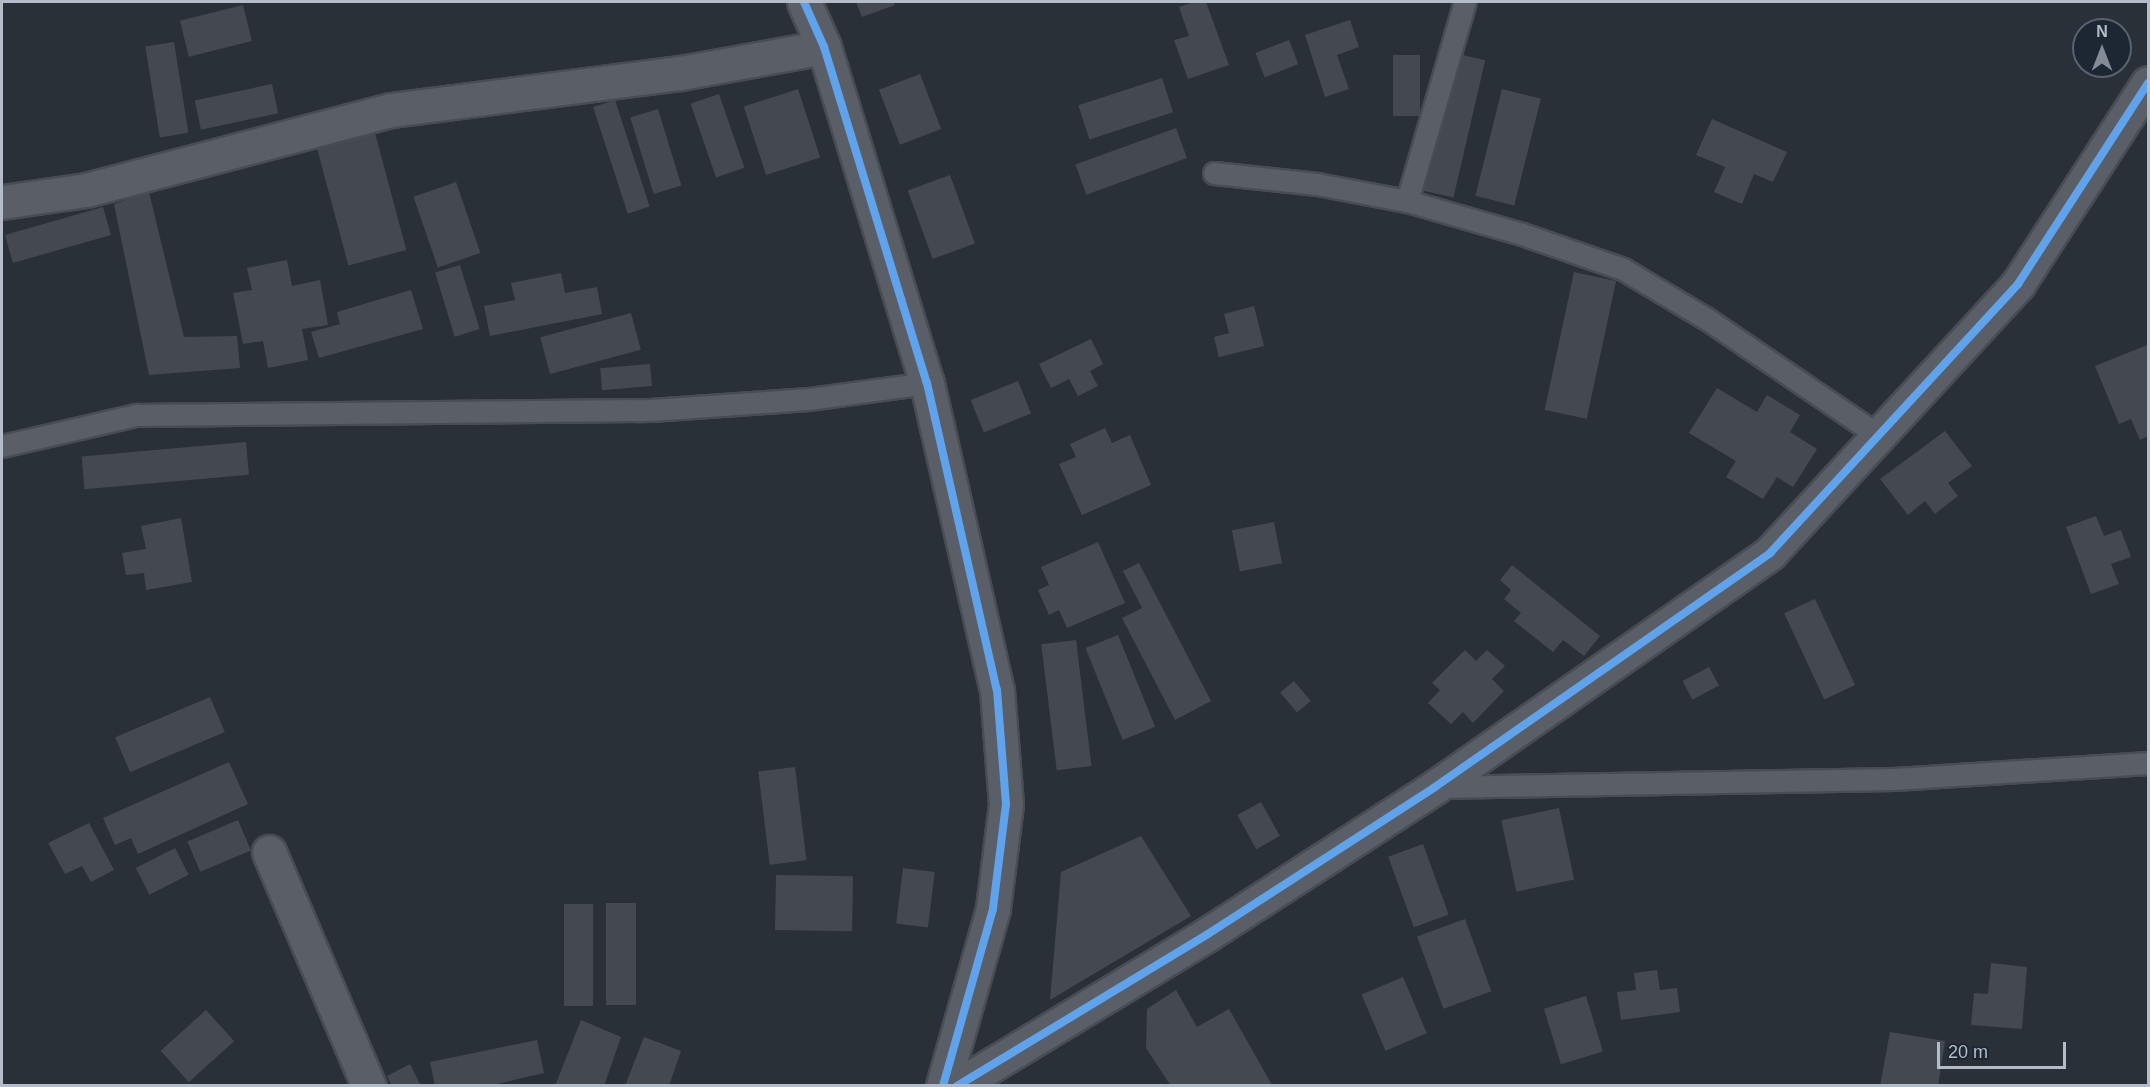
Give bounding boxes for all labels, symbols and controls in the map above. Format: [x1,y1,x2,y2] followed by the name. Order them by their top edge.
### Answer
[2072,18,2132,78] north arrow
[2096,23,2108,40] text: N
[1940,1030,2069,1068] scale bar
[1948,1042,1988,1062] text: 20 m

